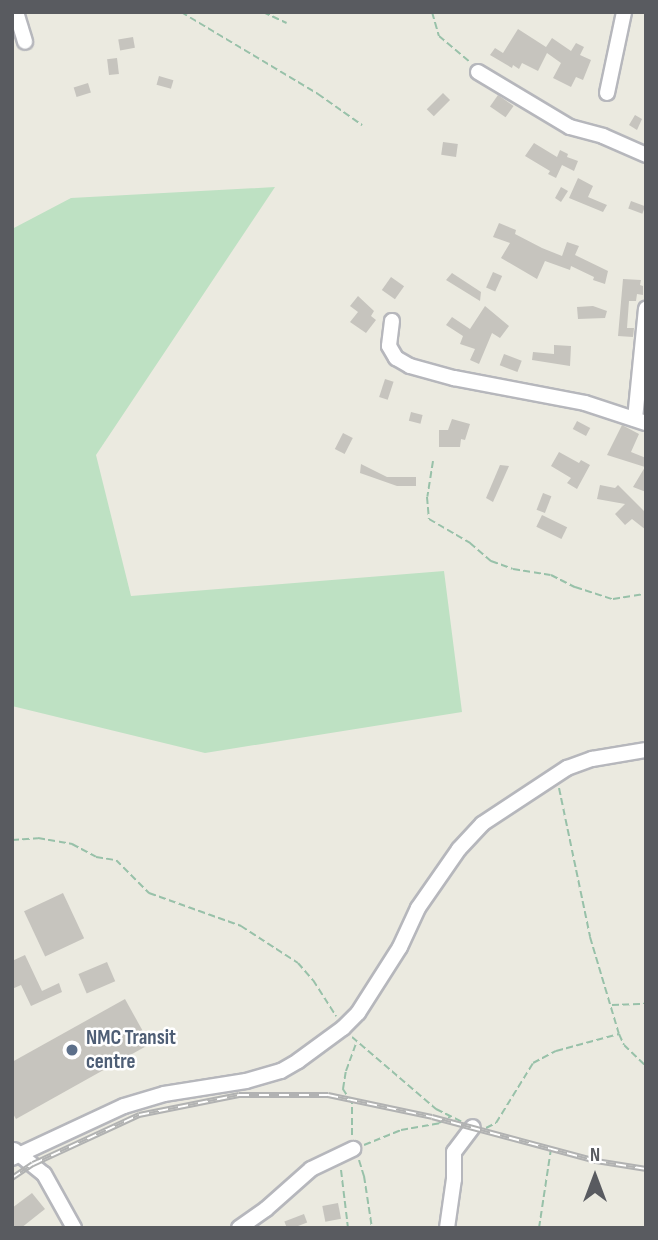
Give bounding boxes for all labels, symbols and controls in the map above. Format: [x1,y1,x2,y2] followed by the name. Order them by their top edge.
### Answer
[86,1025,176,1075] place label: NMC Transit centre
[64,1042,80,1058] marker: NMC Transit centre
[560,1142,630,1212] north arrow
[590,1144,600,1167] text: N

